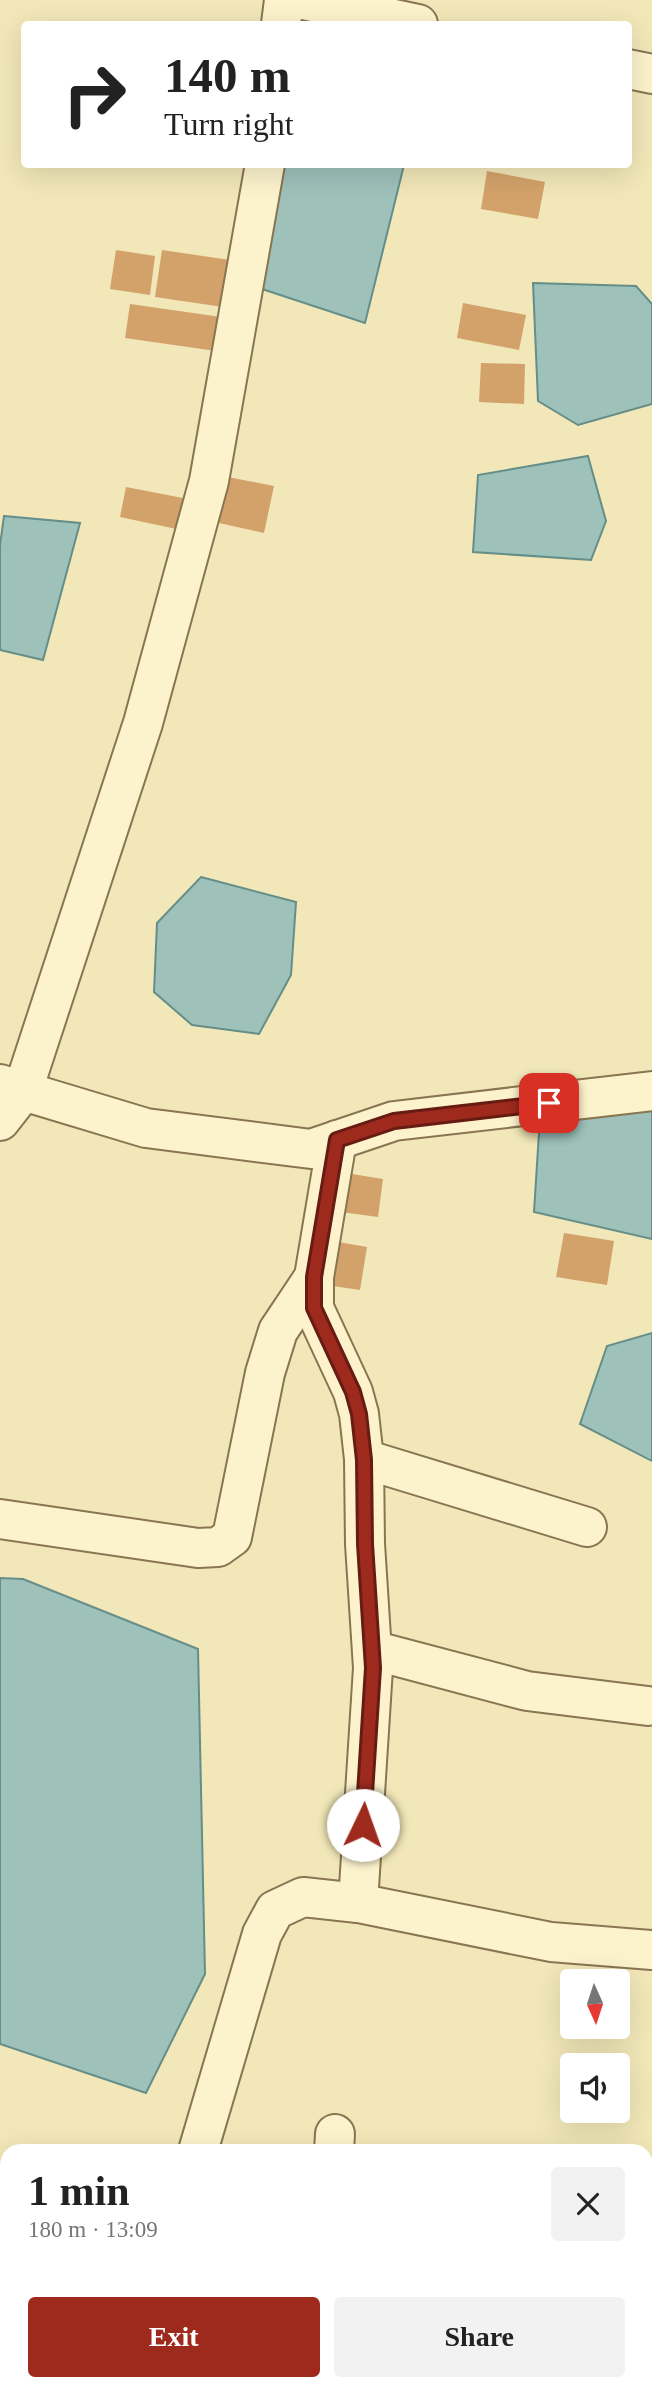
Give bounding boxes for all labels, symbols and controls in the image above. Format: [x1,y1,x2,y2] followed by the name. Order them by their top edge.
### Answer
[164,48,291,103] text: 140 m
[49,49,140,140] icon: right
[164,106,294,142] text: Turn right
[519,1073,579,1133] pin
[530,1084,568,1122] icon: arrive
[326,1788,400,1862] position arrow
[560,1969,630,2039] north arrow
[560,1969,630,2123] map controls
[560,2053,630,2123] button: sound
[551,2167,625,2241] button: close
[28,2168,130,2214] text: 1 min
[28,2217,158,2242] text: 180 m · 13:09
[28,2297,320,2377] button: Exit
[334,2297,625,2377] button: Share

